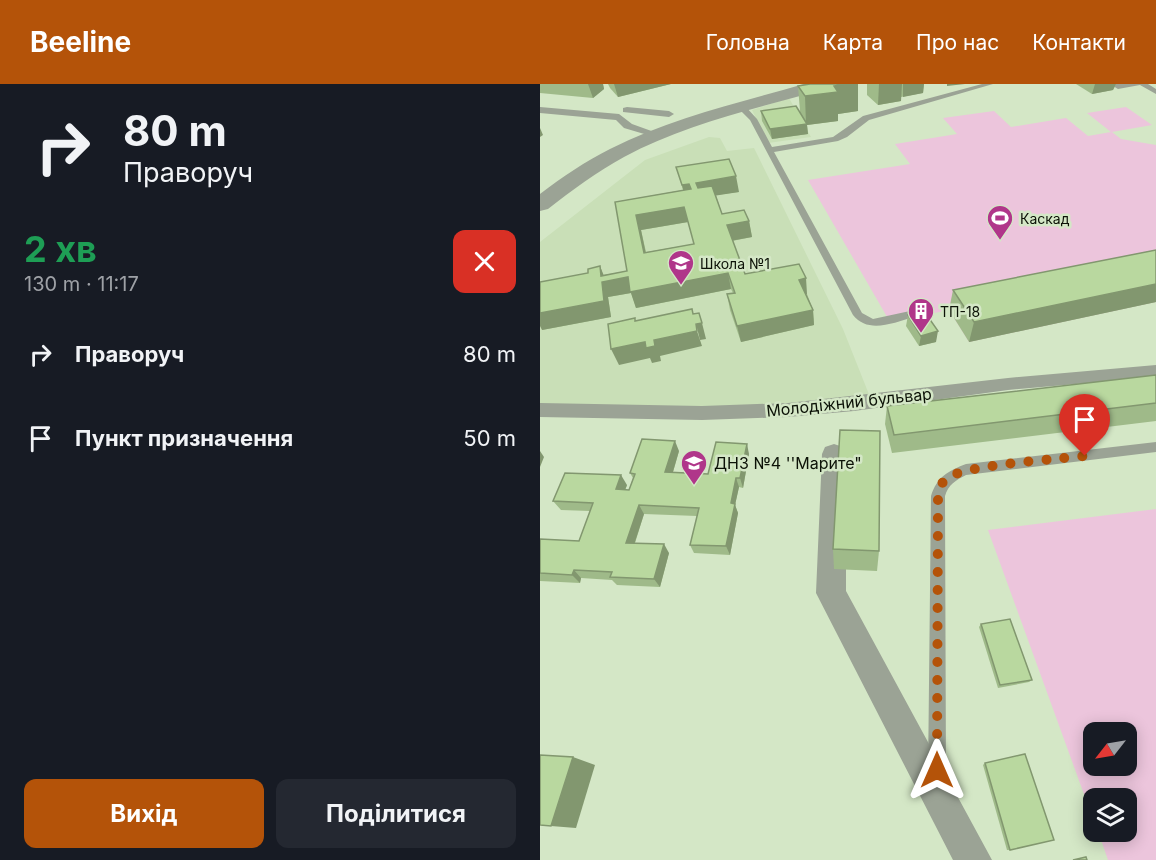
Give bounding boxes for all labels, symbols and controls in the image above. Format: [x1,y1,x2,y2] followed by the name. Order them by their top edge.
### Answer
[30,25,131,59] text: Beeline
[706,30,790,55] text: Головна
[823,30,883,55] text: Карта
[916,30,999,55] text: Про нас
[1032,30,1126,55] text: Контакти
[123,105,227,156] text: 80 m
[24,108,102,186] icon: right
[123,156,253,189] text: Праворуч
[985,203,1015,241] sports icon: Каскад
[1020,210,1070,227] place label: Каскад
[24,227,97,271] text: 2 хв
[453,230,516,293] button: close
[666,248,696,286] school or university icon: Школа №1
[700,255,770,272] place label: Школа №1
[24,272,139,296] text: 130 m · 11:17
[906,296,936,334] building icon: ТП-18
[940,303,980,320] place label: ТП-18
[24,338,57,371] icon: right
[75,341,184,367] text: Праворуч
[463,341,516,367] text: 80 m
[765,383,933,421] street label: Молодіжний бульвар
[1059,394,1110,456] pin
[1068,403,1101,436] icon: arrive
[24,422,57,455] icon: arrive
[75,425,293,451] text: Пункт призначення
[463,425,516,451] text: 50 m
[679,448,709,486] school or university icon: ДНЗ №4 ''Марите"
[714,453,862,473] place label: ДНЗ №4 ''Марите"
[1083,722,1137,776] north arrow
[1083,722,1137,842] map controls
[905,738,969,802] position arrow
[24,779,264,848] button: Вихід
[276,779,516,848] button: Поділитися
[1083,788,1137,842] button: layers

